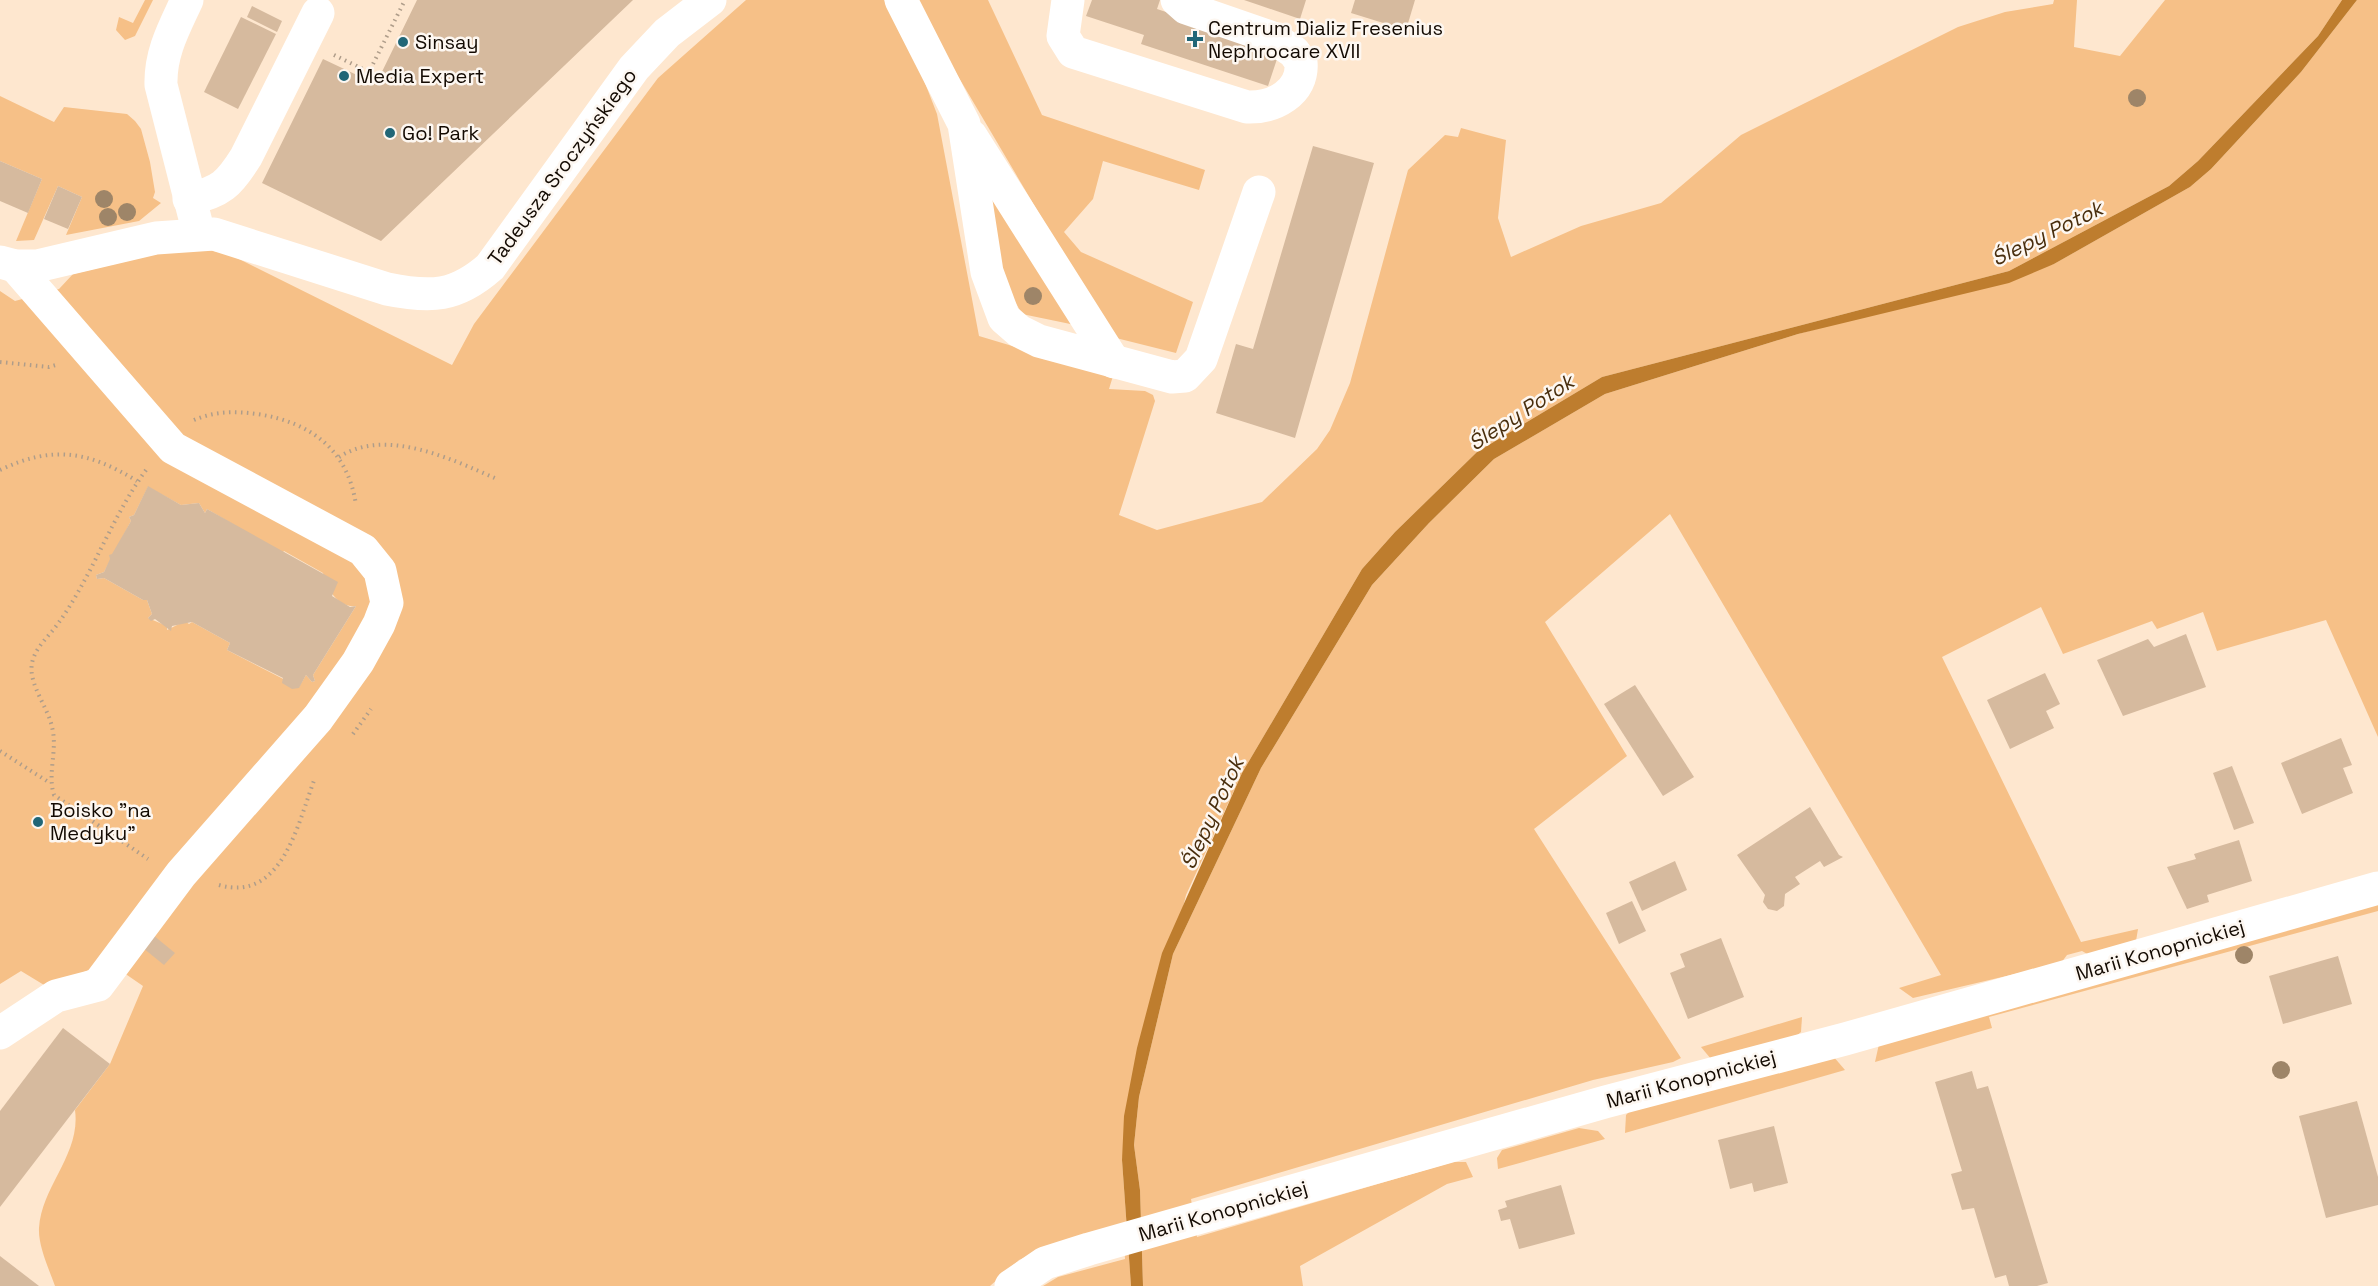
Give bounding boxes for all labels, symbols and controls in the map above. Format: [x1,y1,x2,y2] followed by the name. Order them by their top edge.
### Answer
[1208,15,1443,64] place label: Centrum Dializ Fresenius Nephrocare XVII
[415,29,478,55] place label: Sinsay
[1186,30,1204,48] marker: Centrum Dializ Fresenius Nephrocare XVII
[396,35,410,49] marker: Sinsay
[356,63,484,89] place label: Media Expert
[482,63,642,271] street label: Tadeusza Sroczyńskiego
[337,69,351,83] marker: Media Expert
[402,120,480,146] place label: Go! Park
[383,126,397,140] marker: Go! Park
[1987,193,2110,272] water label: Ślepy Potok
[1463,366,1581,456] water label: Ślepy Potok
[1174,750,1251,873] water label: Ślepy Potok
[50,797,151,846] place label: Boisko "na Medyku"
[31,815,45,829] marker: Boisko "na Medyku"
[2073,913,2247,987] street label: Marii Konopnickiej
[1603,1044,1779,1114] street label: Marii Konopnickiej
[1136,1174,1310,1248] street label: Marii Konopnickiej

